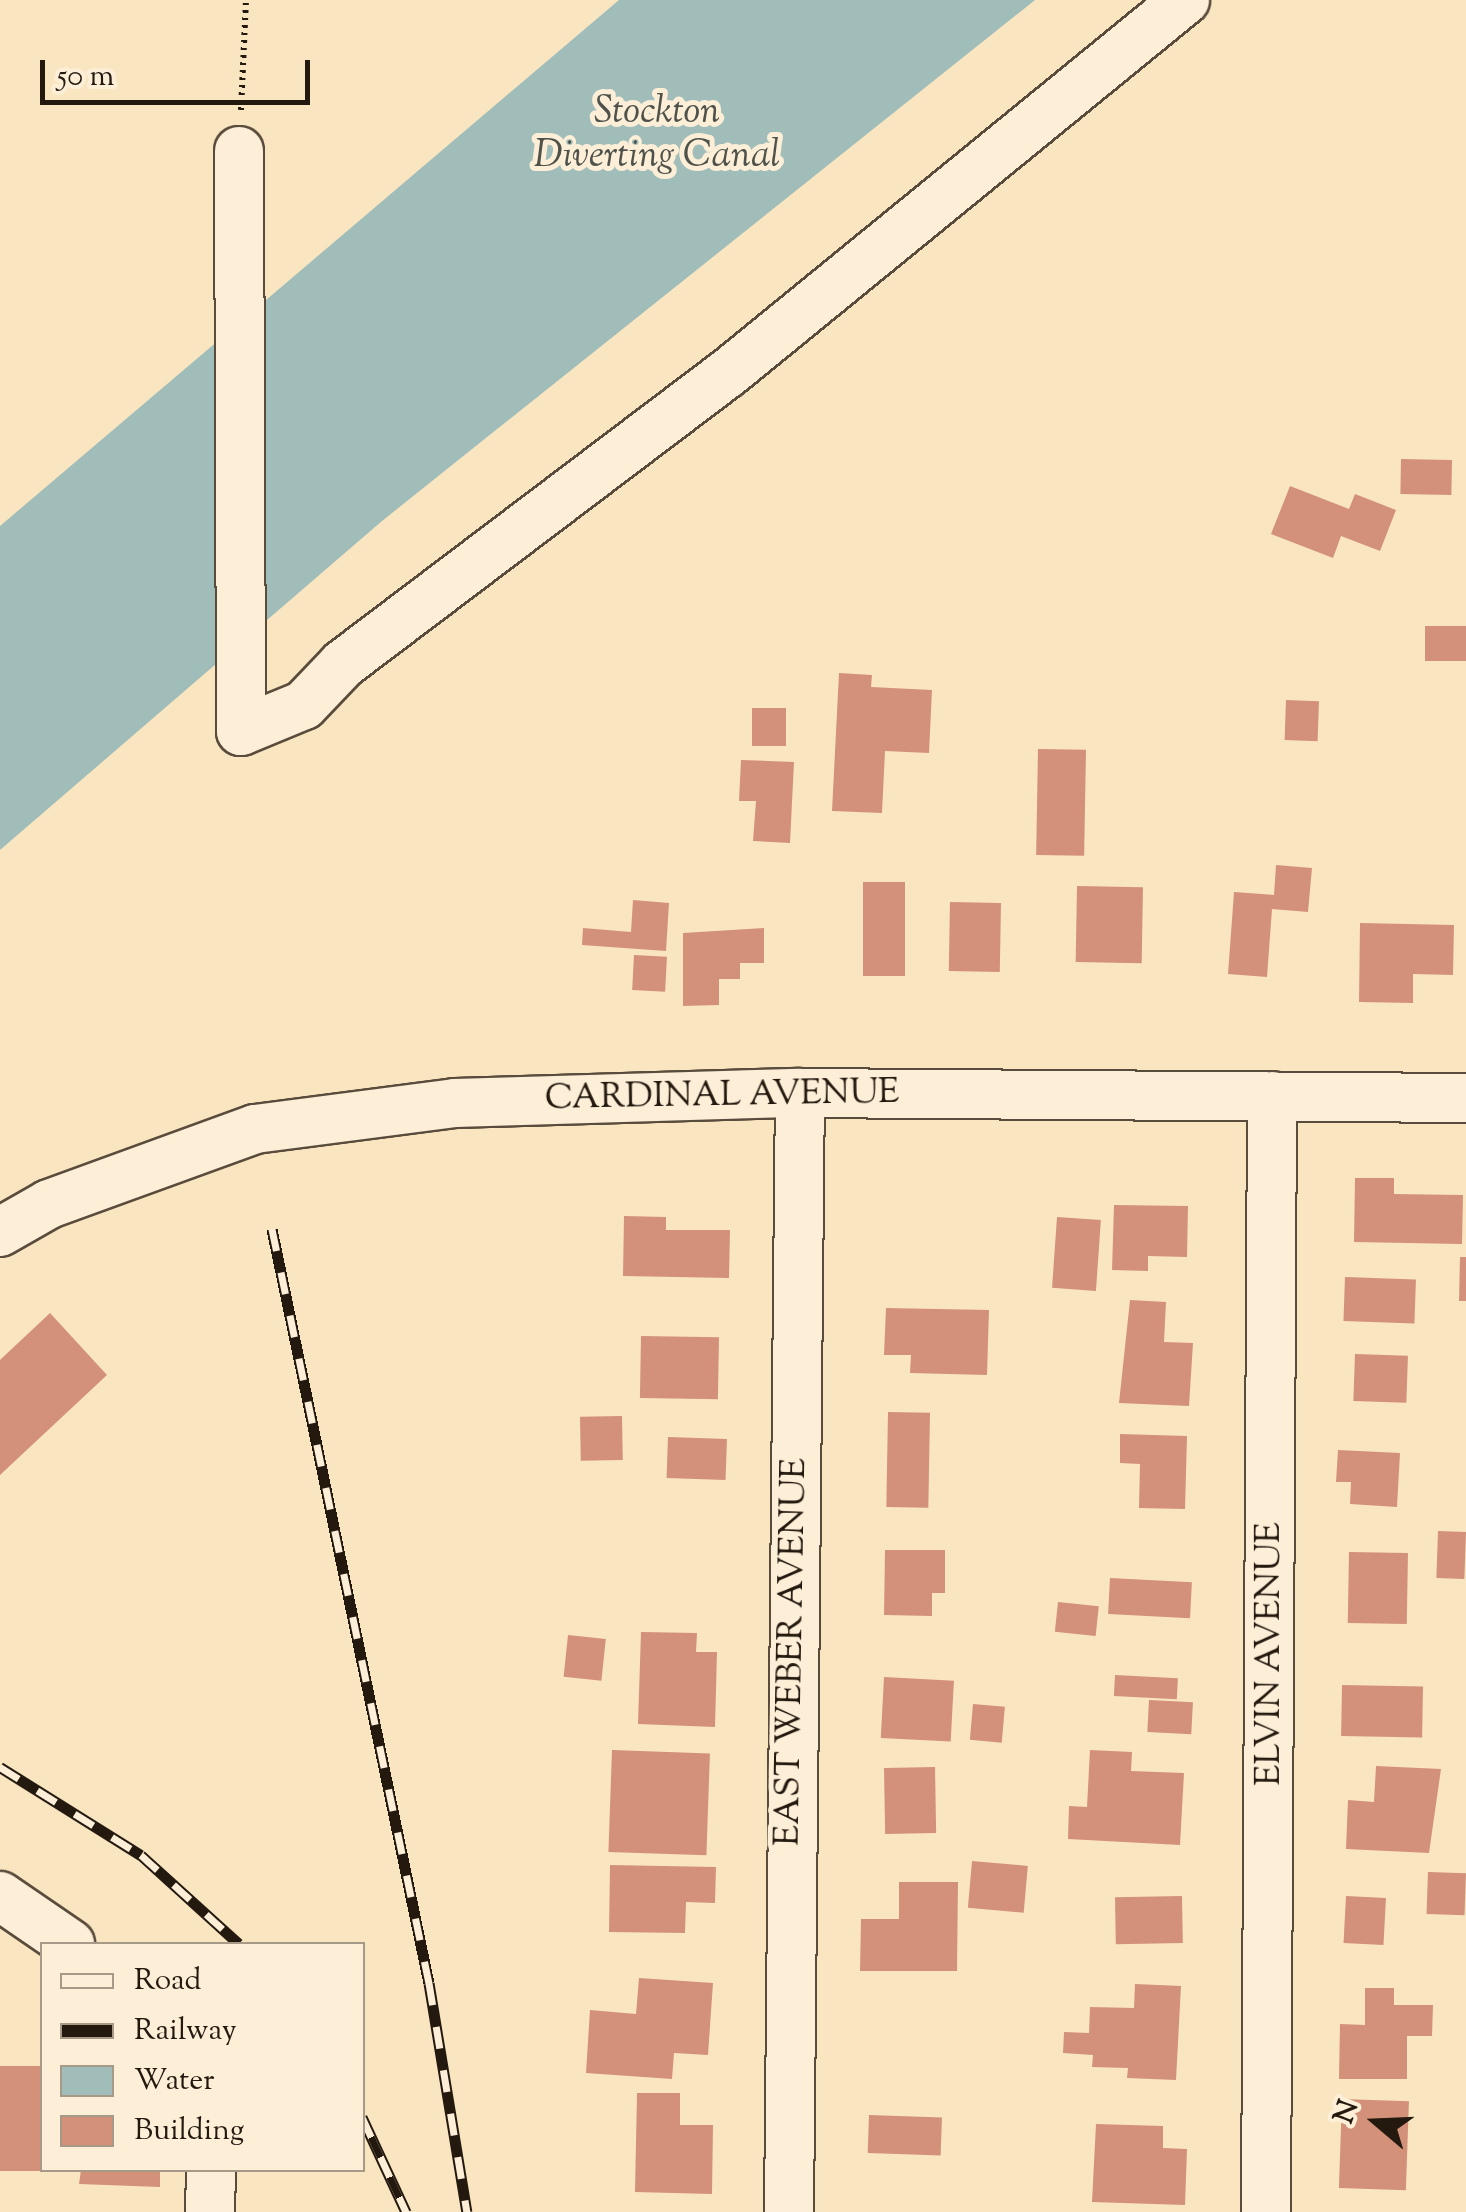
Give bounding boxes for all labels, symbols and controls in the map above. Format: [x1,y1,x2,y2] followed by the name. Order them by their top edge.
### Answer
[45,40,315,102] scale bar
[57,56,114,99] text: 50 m
[534,91,780,180] water label: Stockton Diverting Canal
[544,1073,900,1121] street label: CARDINAL AVENUE
[769,1458,817,1846] street label: EAST WEBER AVENUE
[1250,1522,1292,1786] street label: ELVIN AVENUE
[40,1942,365,2172] legend
[134,1960,201,2003] text: Road
[134,2010,237,2053] text: Railway
[134,2060,215,2103] text: Water
[1326,2072,1426,2172] north arrow
[1325,2095,1370,2129] text: N
[134,2110,244,2153] text: Building

